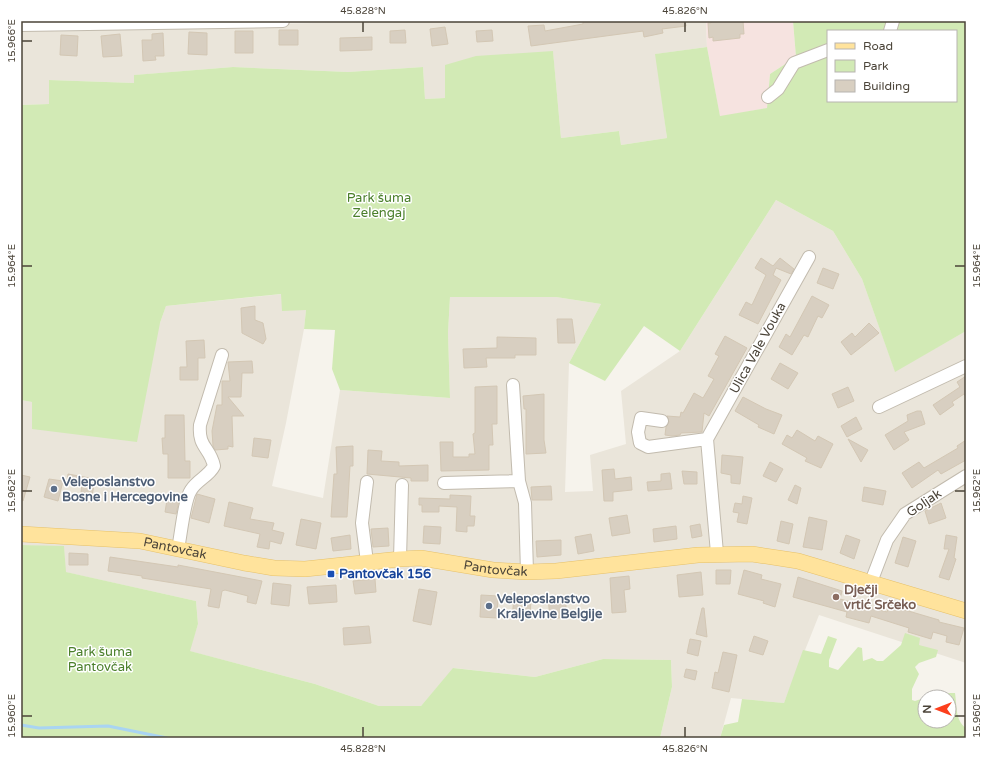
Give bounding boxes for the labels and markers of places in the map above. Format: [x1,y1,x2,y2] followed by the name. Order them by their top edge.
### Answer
[62,474,188,505] place label: Veleposlanstvo Bosne i Hercegovine
[49,484,59,494] marker: Veleposlanstvo Bosne i Hercegovine
[339,566,431,582] place label: Pantovčak 156
[326,569,336,579] marker: Pantovčak 156
[844,582,916,613] place label: Dječji vrtić Srčeko
[497,591,603,622] place label: Veleposlanstvo Kraljevine Belgije
[831,592,841,602] marker: Dječji vrtić Srčeko
[484,601,494,611] marker: Veleposlanstvo Kraljevine Belgije

